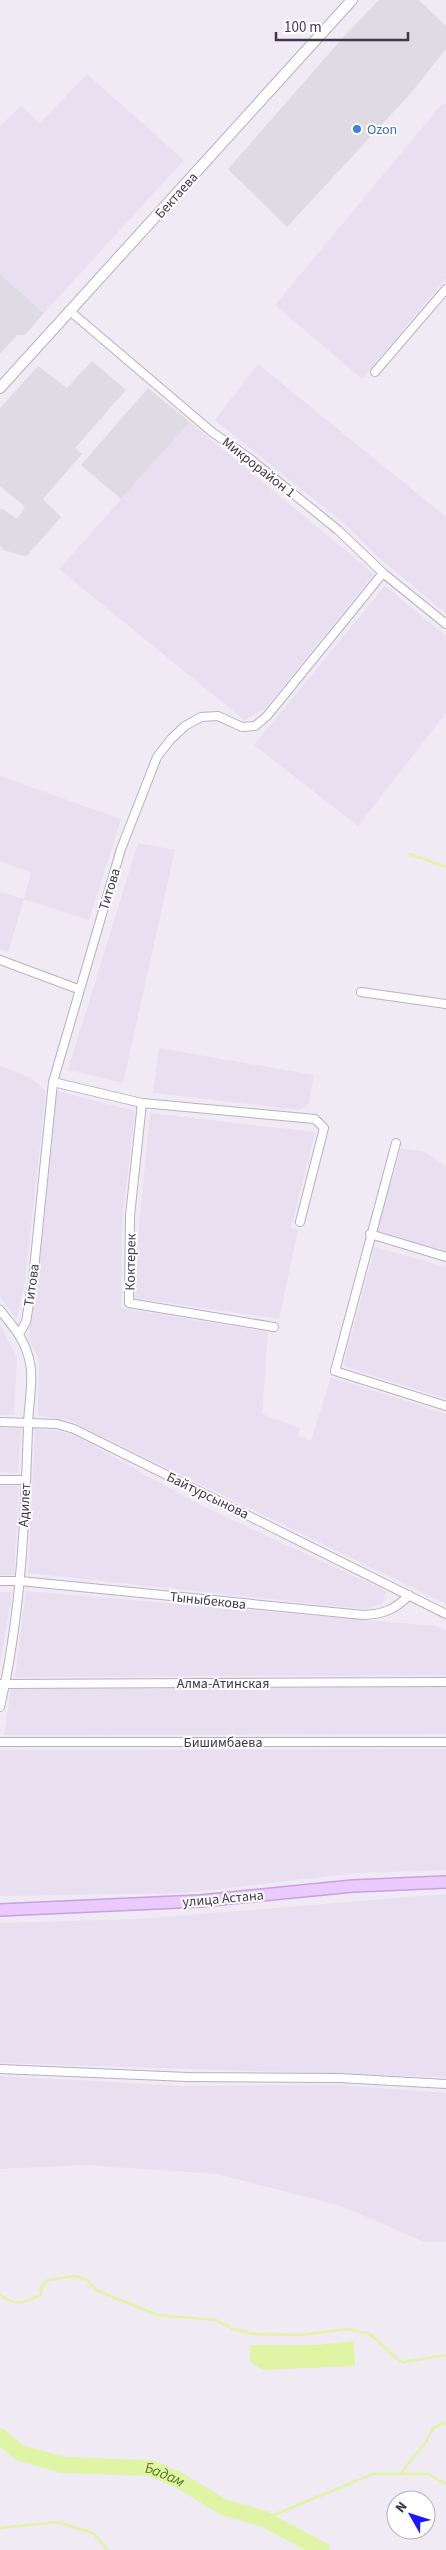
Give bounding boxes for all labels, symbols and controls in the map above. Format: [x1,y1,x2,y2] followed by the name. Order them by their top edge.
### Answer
[276,10,408,42] scale bar
[284,17,322,38] text: 100 m
[367,120,397,140] place label: Ozon
[351,123,363,135] marker: Ozon
[151,168,203,223] street label: Бектаева
[217,433,299,503] street label: Микрорайон 1
[94,866,126,913] street label: Титова
[121,1233,141,1291] street label: Коктерек
[19,1263,45,1308] street label: Титова
[163,1467,252,1524] street label: Байтурсынова
[14,1482,36,1528] street label: Адилет
[169,1587,247,1615] street label: Тыныбекова
[177,1674,269,1694] street label: Алма-Атинская
[184,1733,262,1753] street label: Бишимбаева
[182,1885,265,1913] street label: улица Астана
[145,2458,189,2493] water label: Бадам
[386,2490,436,2540] north arrow
[391,2498,412,2517] text: N

